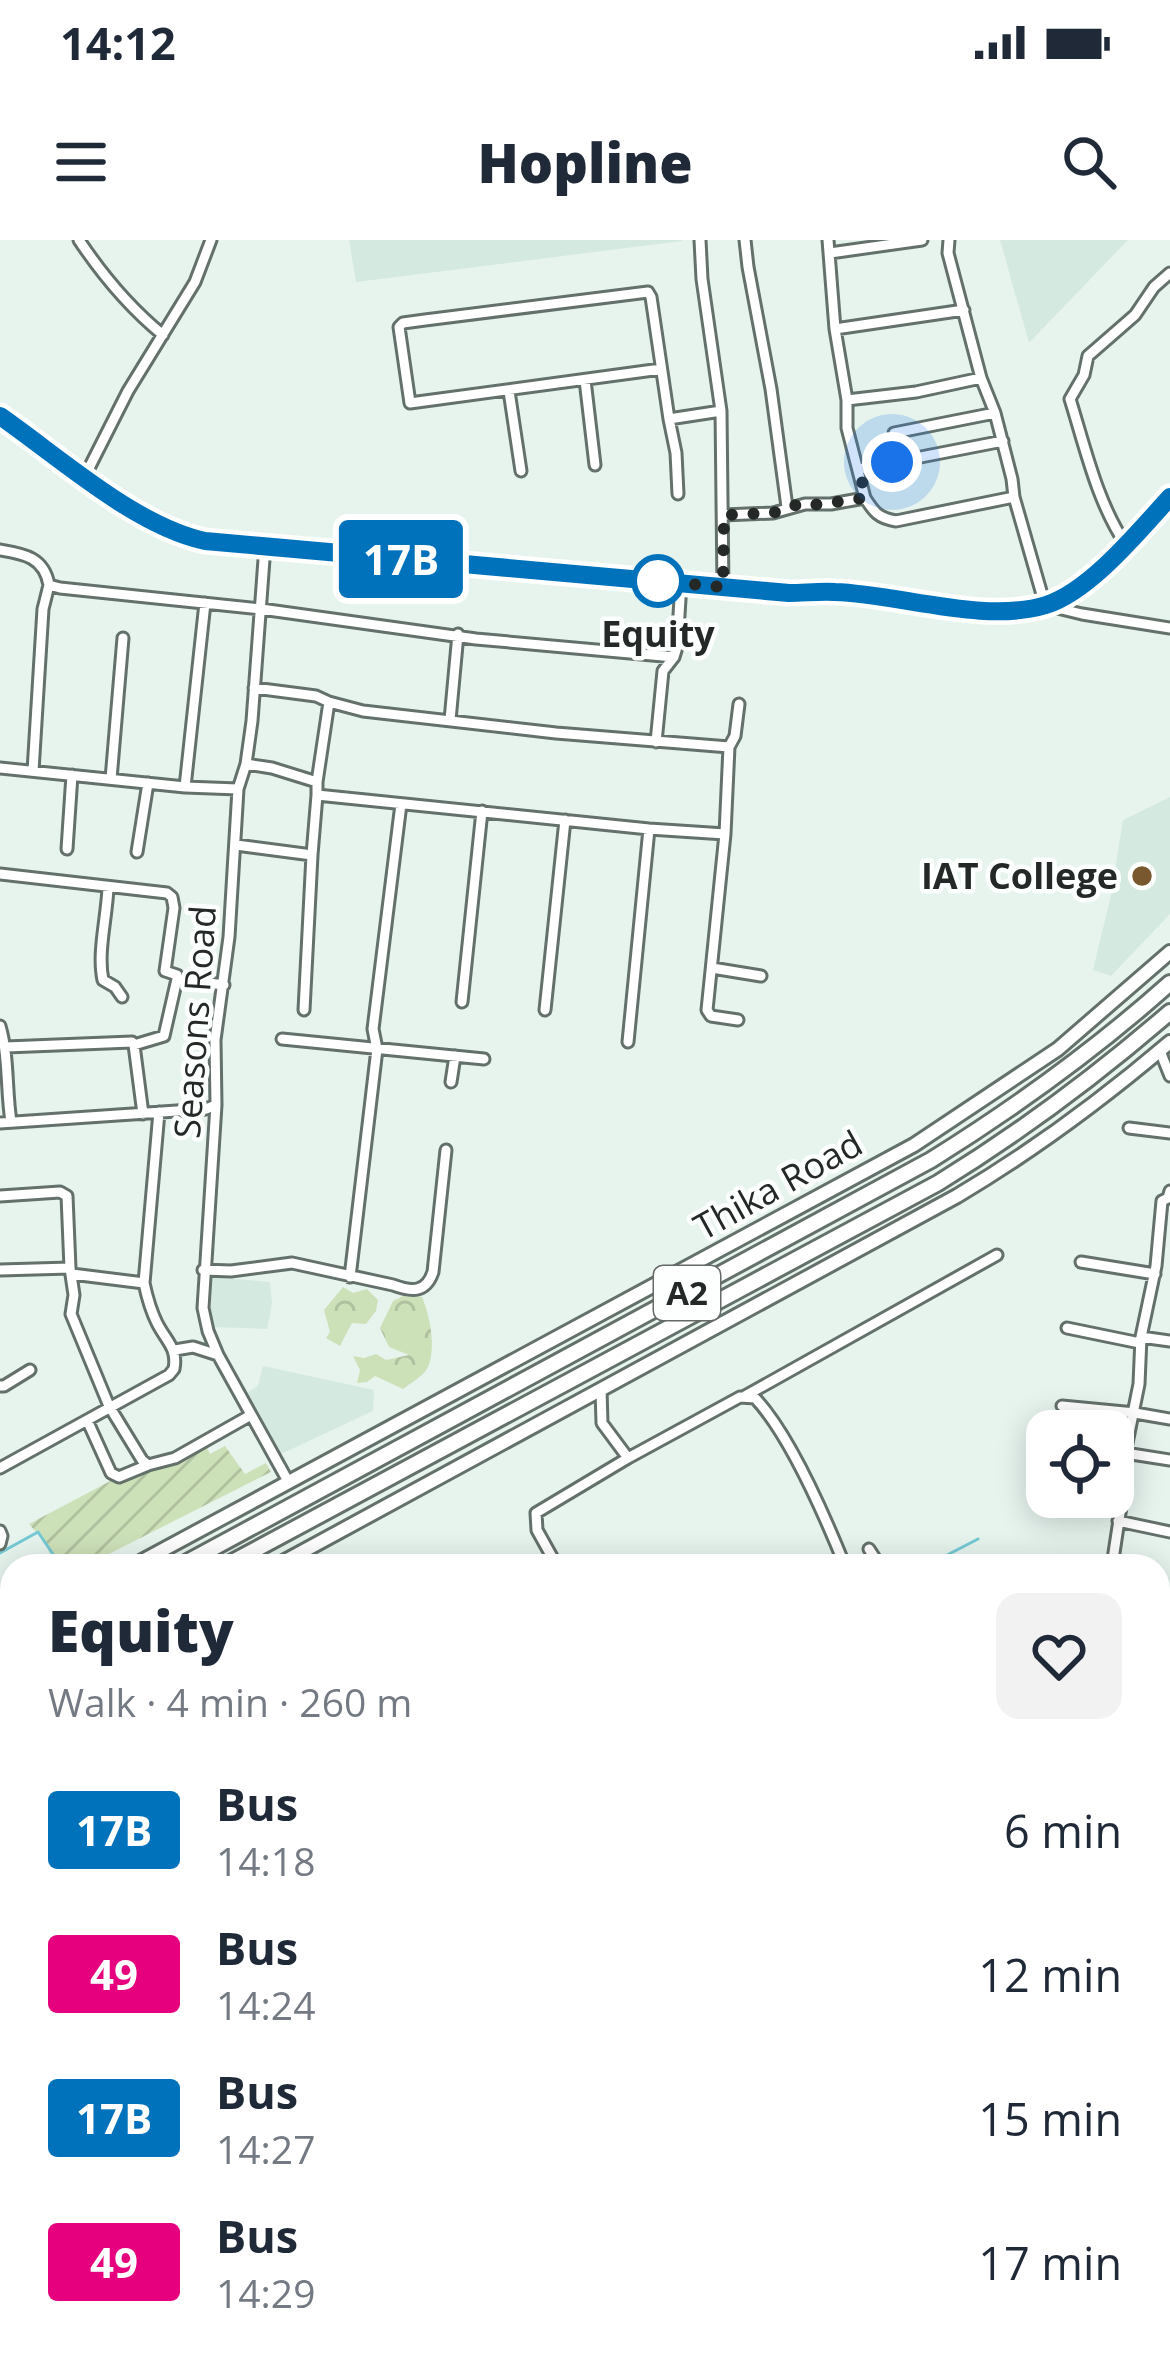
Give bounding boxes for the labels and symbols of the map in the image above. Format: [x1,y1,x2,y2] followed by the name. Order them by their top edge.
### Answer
[862,432,922,492] your location
[332,520,470,598] line badge: 17B
[633,556,683,606] marker: Equity
[601,609,715,658] place label: Equity
[921,851,1118,900] place label: IAT College
[1129,863,1155,889] marker: IAT College
[162,904,227,1140] street label: Seasons Road
[685,1118,871,1251] street label: Thika Road
[654,1266,720,1320] road number: A2

